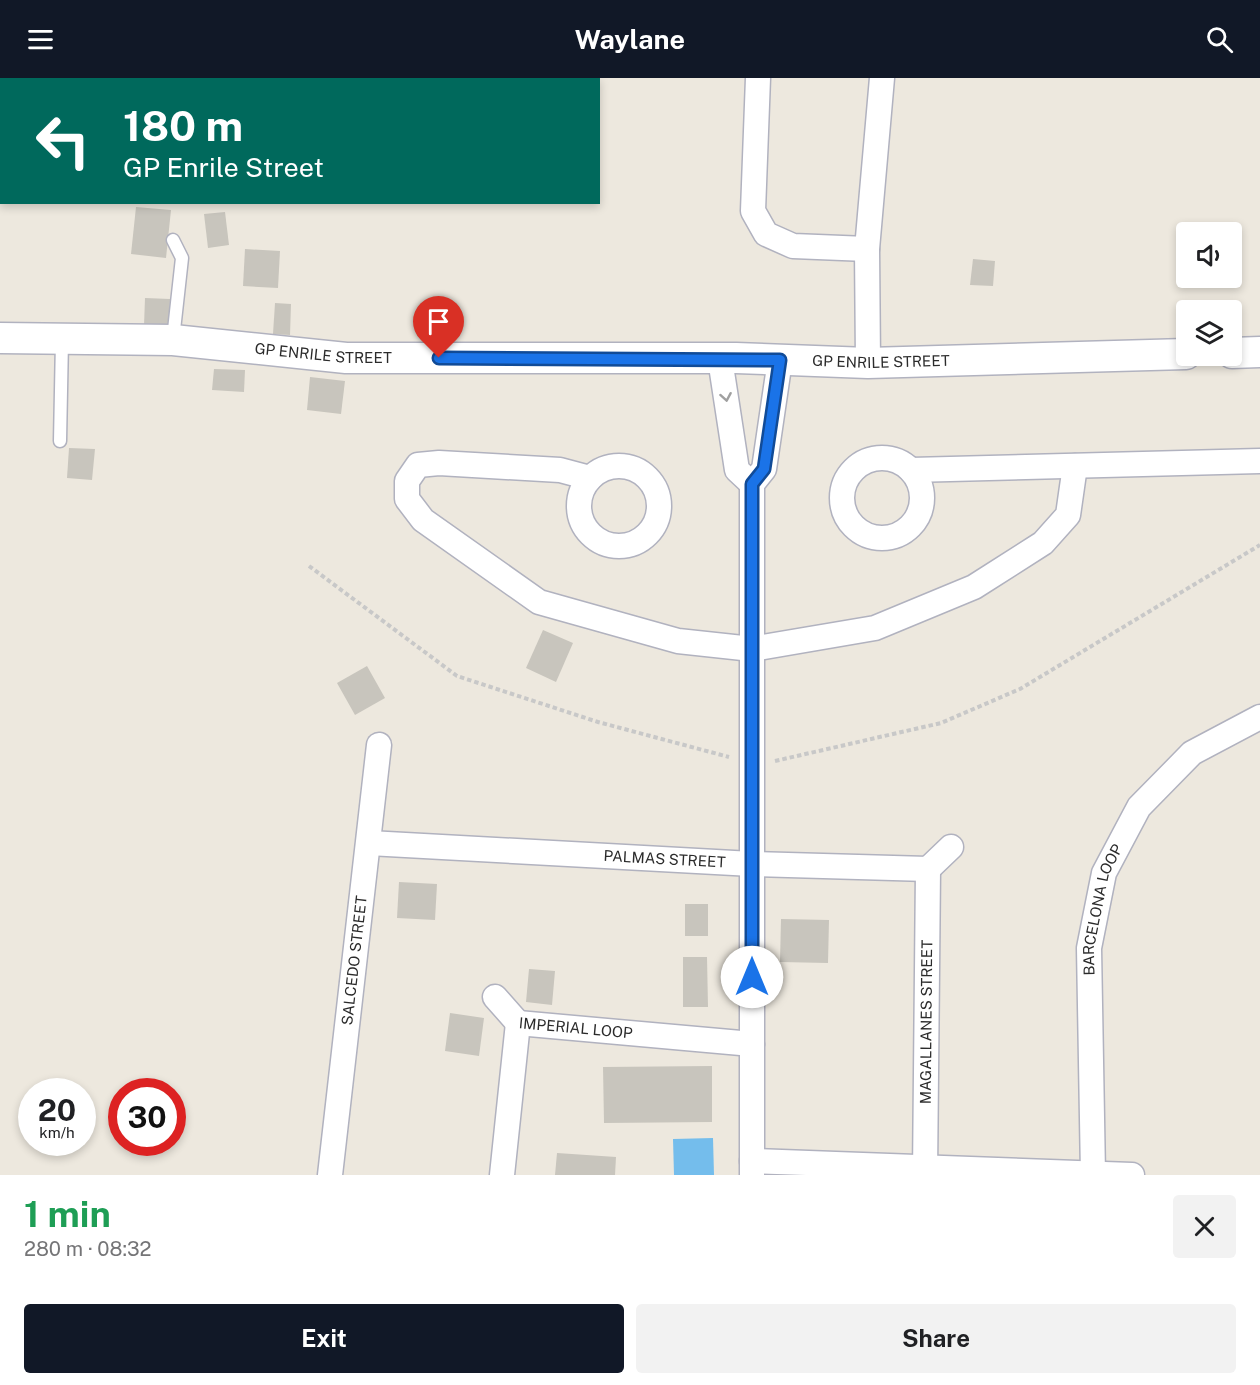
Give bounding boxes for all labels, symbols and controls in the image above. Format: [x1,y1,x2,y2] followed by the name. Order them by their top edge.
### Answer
[24,23,57,56] icon: menu
[575,23,685,55] text: Waylane
[1203,23,1236,56] icon: search
[123,101,243,150] text: 180 m
[24,102,102,180] icon: left
[123,151,324,183] text: GP Enrile Street
[1176,222,1242,366] map controls
[1176,222,1242,288] button: sound
[413,296,464,358] pin
[1176,300,1242,366] button: layers
[422,305,455,338] icon: arrive
[254,340,392,366] street label: GP ENRILE STREET
[812,352,950,371] street label: GP ENRILE STREET
[719,392,732,402] one-way arrow
[1080,841,1126,976] street label: BARCELONA LOOP
[603,847,726,871] street label: PALMAS STREET
[338,894,370,1026] street label: SALCEDO STREET
[917,940,935,1104] street label: MAGALLANES STREET
[720,945,784,1009] position arrow
[518,1014,634,1041] street label: IMPERIAL LOOP
[108,1078,186,1156] speed limit sign: 30
[38,1092,76,1128] text: 20
[39,1124,75,1141] text: km/h
[24,1193,111,1235] text: 1 min
[1173,1195,1236,1258] button: close
[24,1237,151,1261] text: 280 m · 08:32
[24,1304,624,1373] button: Exit
[636,1304,1236,1373] button: Share

